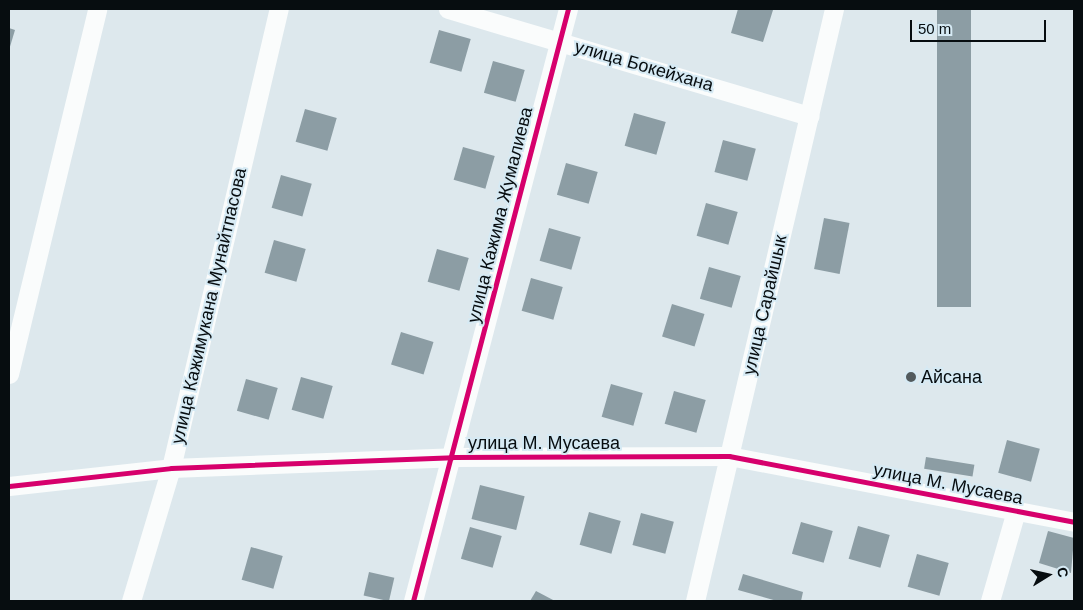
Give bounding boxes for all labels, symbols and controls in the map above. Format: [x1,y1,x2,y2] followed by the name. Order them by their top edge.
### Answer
[913,10,1049,42] scale bar
[918,20,951,37] text: 50 m
[572,36,716,96] street label: улица Бокейхана
[463,105,537,325] street label: улица Кажима Жумалиева
[167,166,251,446] street label: улица Кажимукана Мунайтпасова
[738,233,792,377] street label: улица Сарайшык
[921,366,982,388] place label: Айсана
[905,371,917,383] marker: Айсана
[468,432,620,454] street label: улица М. Мусаева
[871,459,1025,509] street label: улица М. Мусаева
[1023,550,1073,600] north arrow
[1054,566,1072,579] text: С

